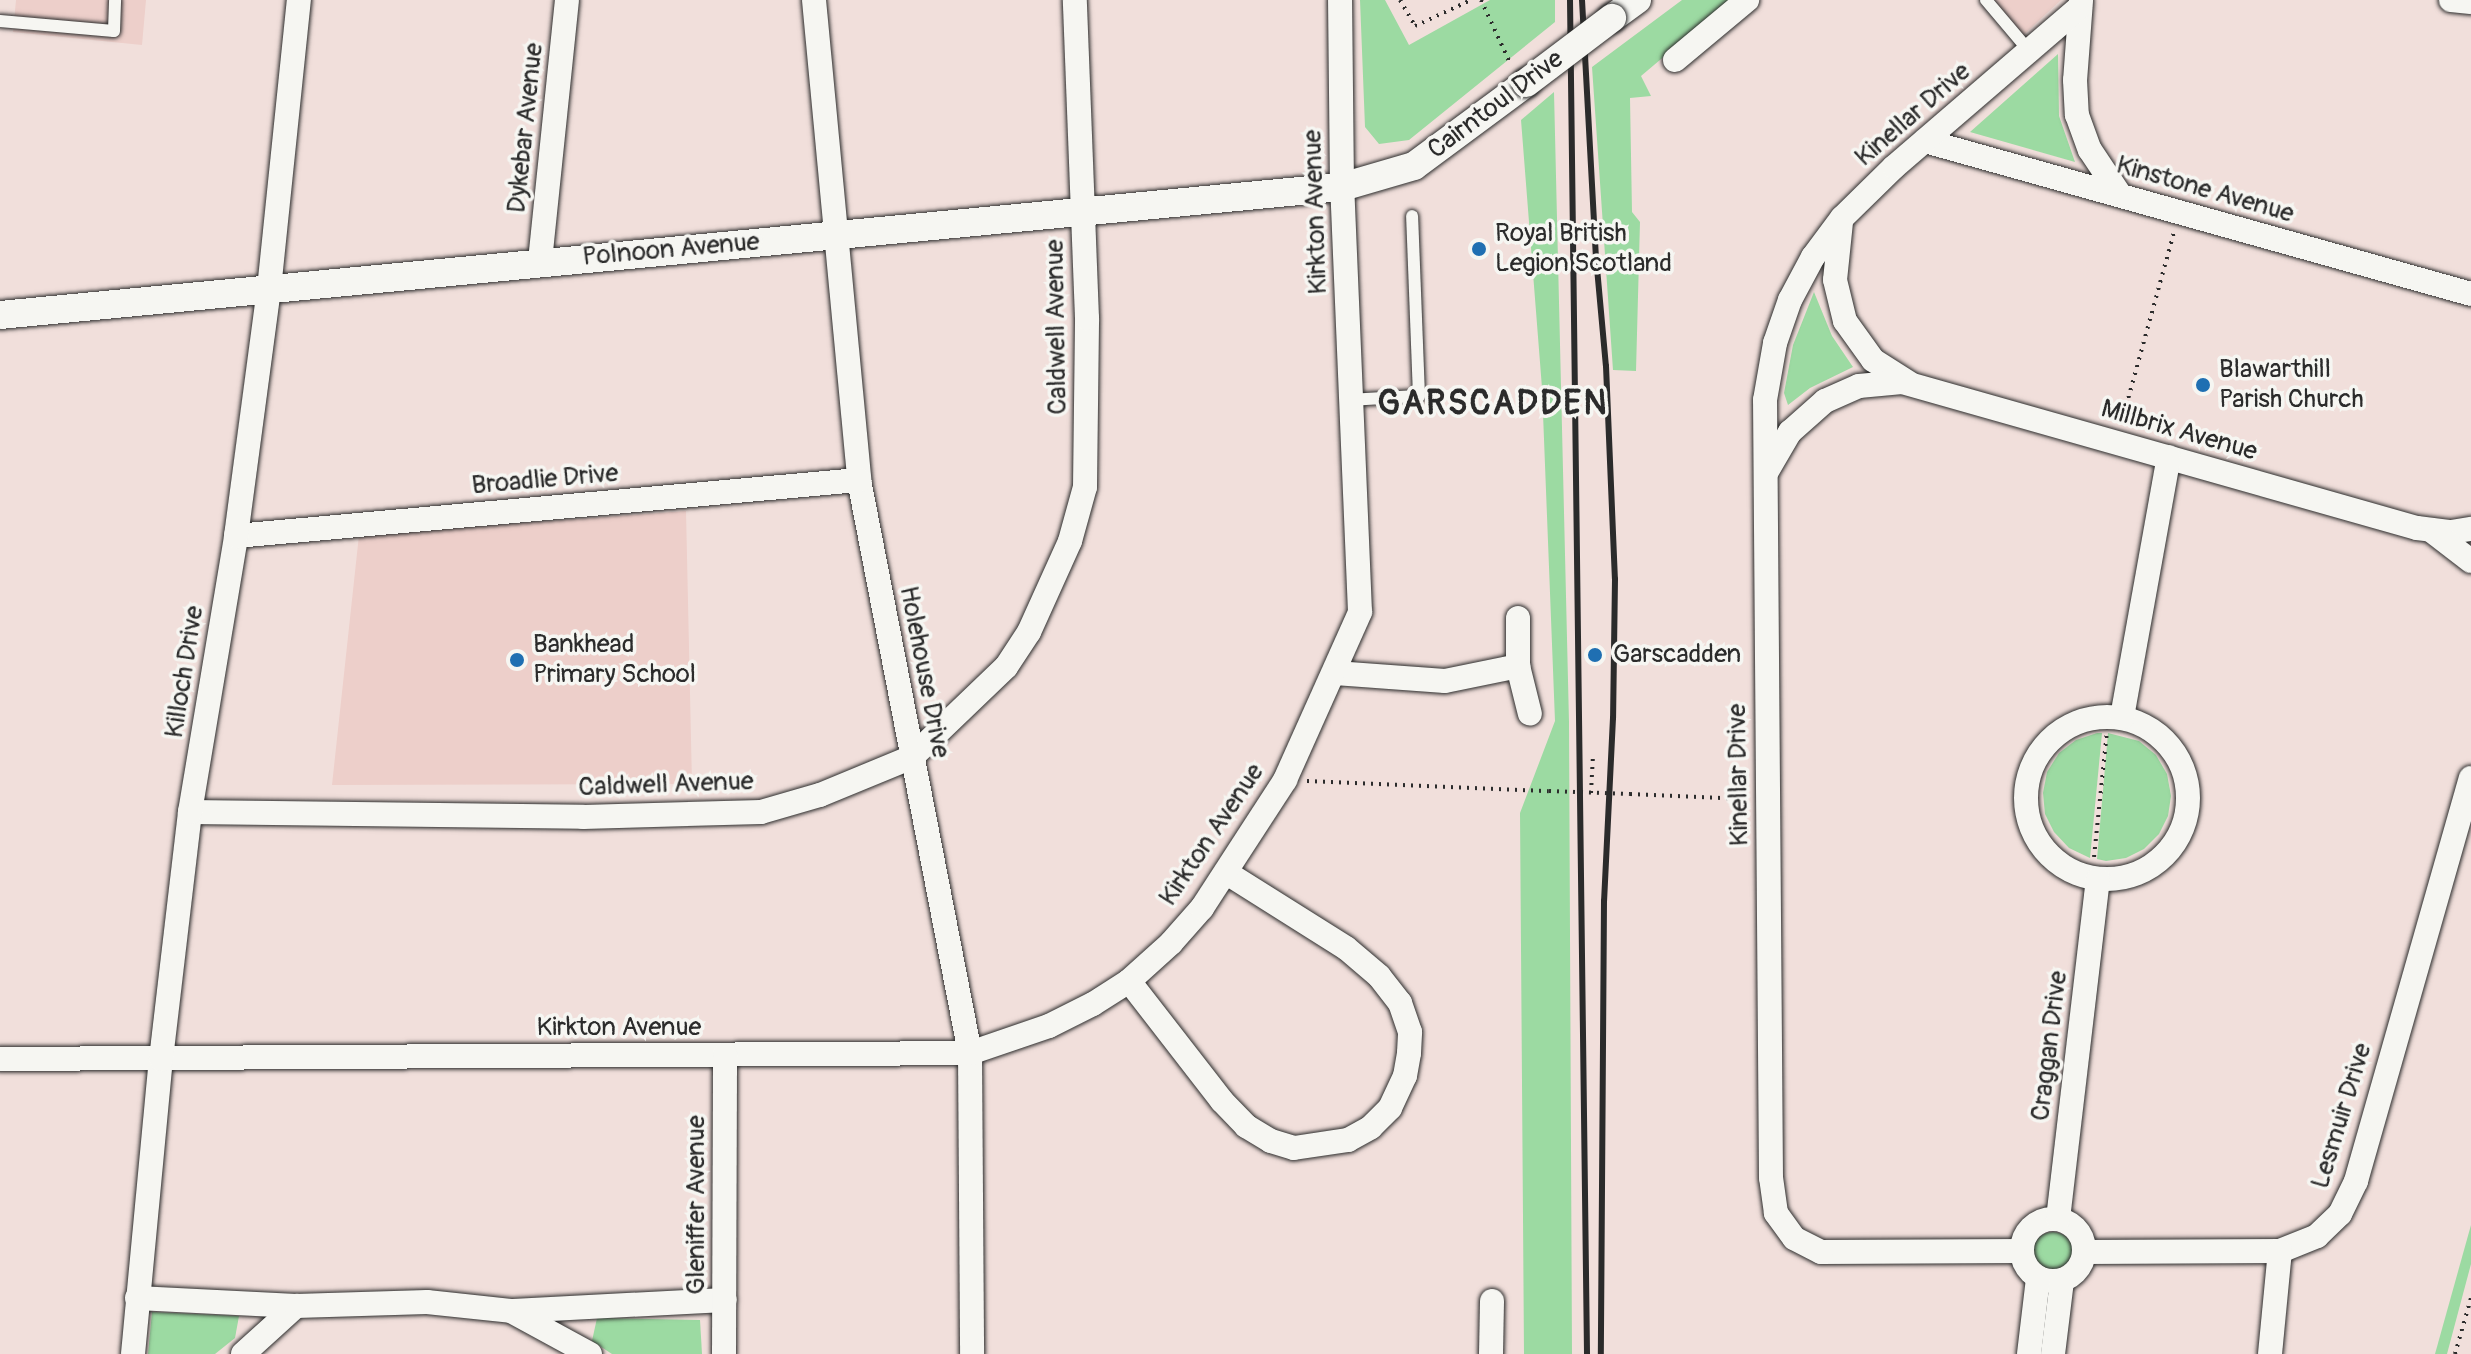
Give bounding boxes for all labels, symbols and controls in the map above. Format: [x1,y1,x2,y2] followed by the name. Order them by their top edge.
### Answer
[502,41,550,215] street label: Dykebar Avenue
[1422,44,1570,166] street label: Cairntoul Drive
[1849,56,1977,174] street label: Kinellar Drive
[1298,129,1334,295] street label: Kirkton Avenue
[2113,150,2297,230] street label: Kinstone Avenue
[1495,218,1672,280] place label: Royal British Legion Scotland
[581,227,761,273] street label: Polnoon Avenue
[1040,239,1074,415] street label: Caldwell Avenue
[1470,240,1488,258] marker: Royal British Legion Scotland
[2219,354,2364,416] place label: Blawarthill Parish Church
[2194,376,2212,394] marker: Blawarthill Parish Church
[1377,384,1609,424] district label: GARSCADDEN
[2097,394,2261,468] street label: Millbrix Avenue
[470,458,620,502] street label: Broadlie Drive
[892,583,956,761] street label: Holehouse Drive
[159,604,211,740] street label: Killoch Drive
[533,629,696,690] place label: Bankhead Primary School
[1613,639,1741,671] place label: Garscadden
[1584,644,1606,666] marker: Garscadden
[508,651,526,669] marker: Bankhead Primary School
[1722,703,1756,847] street label: Kinellar Drive
[1153,758,1271,912] street label: Kirkton Avenue
[578,766,754,804] street label: Caldwell Avenue
[2025,969,2075,1123] street label: Craggan Drive
[537,1012,701,1044] street label: Kirkton Avenue
[2305,1040,2379,1192] street label: Lesmuir Drive
[681,1115,713,1295] street label: Gleniffer Avenue

